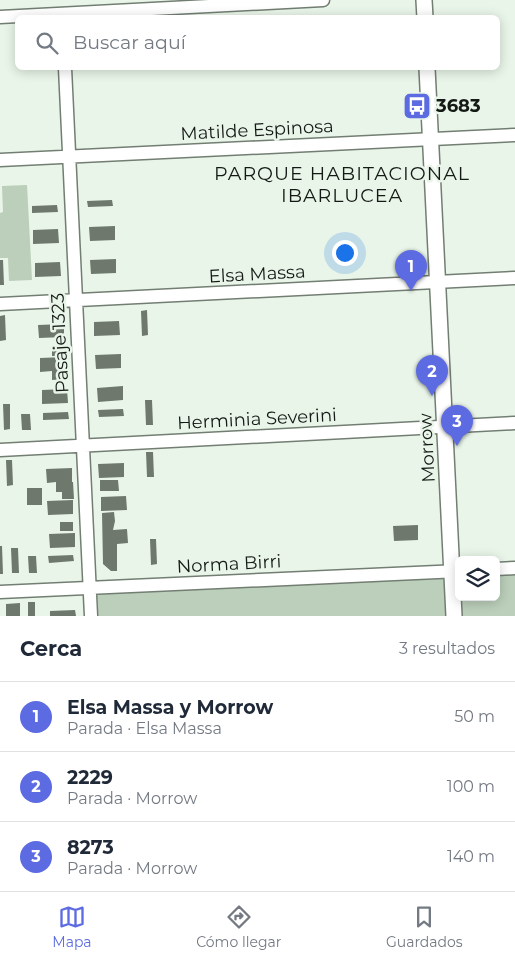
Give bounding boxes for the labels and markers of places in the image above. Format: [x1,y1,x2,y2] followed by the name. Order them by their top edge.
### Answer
[402,91,432,121] bus stop icon: 3683
[435,95,481,117] place label: 3683
[395,250,427,291] pin: 1
[416,355,448,396] pin: 2
[441,405,473,446] pin: 3

